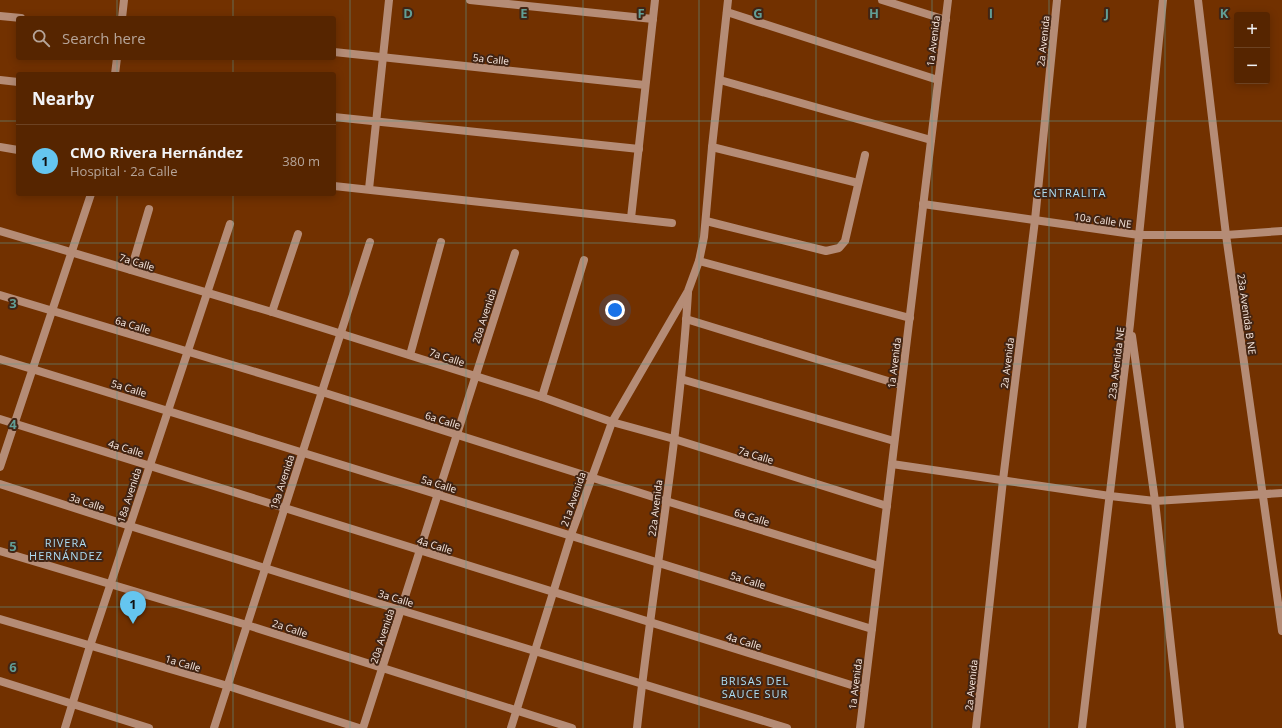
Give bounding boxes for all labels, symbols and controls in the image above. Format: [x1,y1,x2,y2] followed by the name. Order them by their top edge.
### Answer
[403,4,413,22] text: D
[520,4,528,22] text: E
[637,4,645,22] text: F
[753,4,763,22] text: G
[869,4,879,22] text: H
[989,4,993,22] text: I
[1104,4,1109,22] text: J
[1220,4,1229,22] text: K
[1234,12,1270,84] map controls
[1234,12,1270,48] button: +
[923,15,943,67] street label: 1a Avenida
[1033,15,1053,67] street label: 2a Avenida
[16,16,336,60] search box
[30,27,52,49] icon: search
[62,28,146,48] text: Search here
[1234,48,1270,84] button: −
[472,50,510,68] street label: 5a Calle
[32,87,94,110] text: Nearby
[70,142,243,162] text: CMO Rivera Hernández
[41,152,49,170] text: 1
[282,152,320,170] text: 380 m
[70,162,177,180] text: Hospital · 2a Calle
[1034,185,1106,200] district label: CENTRALITA
[1073,209,1133,231] street label: 10a Calle NE
[118,250,157,274] street label: 7a Calle
[1234,273,1260,355] street label: 23a Avenida B NE
[469,287,499,345] street label: 20a Avenida
[9,294,17,312] text: 3
[605,300,625,320] your location
[114,313,153,337] street label: 6a Calle
[1105,326,1127,400] street label: 23a Avenida NE
[884,337,904,389] street label: 1a Avenida
[997,337,1017,389] street label: 2a Avenida
[428,345,467,369] street label: 7a Calle
[110,376,149,400] street label: 5a Calle
[424,408,463,432] street label: 6a Calle
[9,415,17,433] text: 4
[107,436,146,460] street label: 4a Calle
[737,443,776,467] street label: 7a Calle
[267,453,297,511] street label: 19a Avenida
[114,466,144,524] street label: 18a Avenida
[557,470,589,528] street label: 21a Avenida
[420,472,459,496] street label: 5a Calle
[645,479,665,537] street label: 22a Avenida
[68,490,107,514] street label: 3a Calle
[733,505,772,529] street label: 6a Calle
[416,533,455,557] street label: 4a Calle
[29,535,103,563] district label: RIVERA HERNÁNDEZ
[9,537,17,555] text: 5
[729,568,768,592] street label: 5a Calle
[377,586,416,610] street label: 3a Calle
[120,591,146,624] pin: 1
[367,607,397,665] street label: 20a Avenida
[271,616,310,640] street label: 2a Calle
[725,629,764,653] street label: 4a Calle
[164,651,203,675] street label: 1a Calle
[9,658,17,676] text: 6
[845,658,865,710] street label: 1a Avenida
[961,659,981,711] street label: 2a Avenida
[721,673,789,701] district label: BRISAS DEL SAUCE SUR

